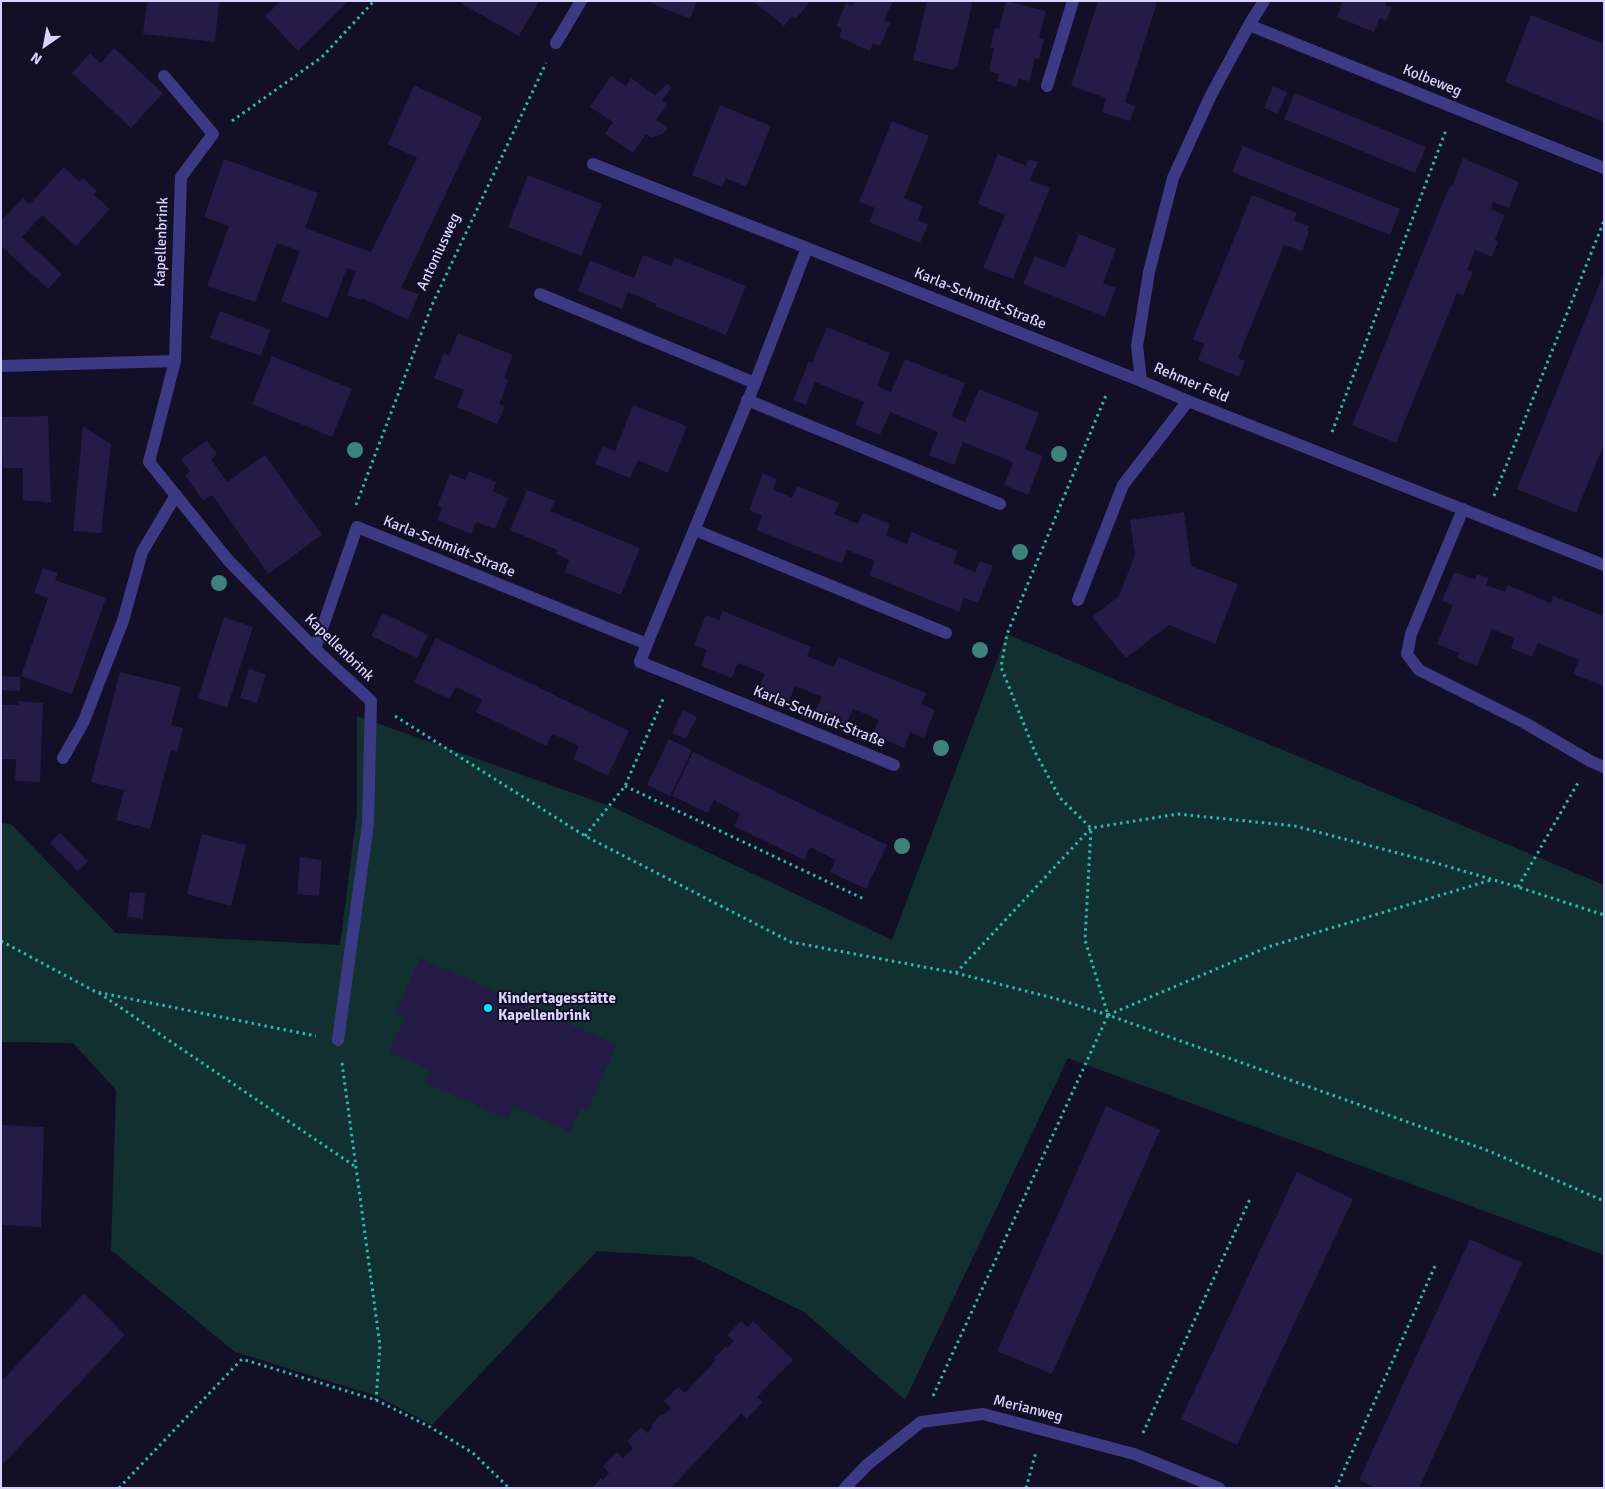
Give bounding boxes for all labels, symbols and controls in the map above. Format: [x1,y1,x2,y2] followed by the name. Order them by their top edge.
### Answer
[20,20,70,70] north arrow
[28,48,45,68] text: N
[1400,61,1464,101] street label: Kolbeweg
[151,197,173,287] street label: Kapellenbrink
[413,210,465,294] street label: Antoniusweg
[911,264,1049,334] street label: Karla-Schmidt-Straße
[1151,359,1231,407] street label: Rehmer Feld
[380,512,518,582] street label: Karla-Schmidt-Straße
[301,610,377,686] street label: Kapellenbrink
[750,682,888,752] street label: Karla-Schmidt-Straße
[498,990,616,1025] place label: Kindertagesstätte Kapellenbrink
[482,1002,494,1014] marker: Kindertagesstätte Kapellenbrink
[991,1392,1065,1426] street label: Merianweg

